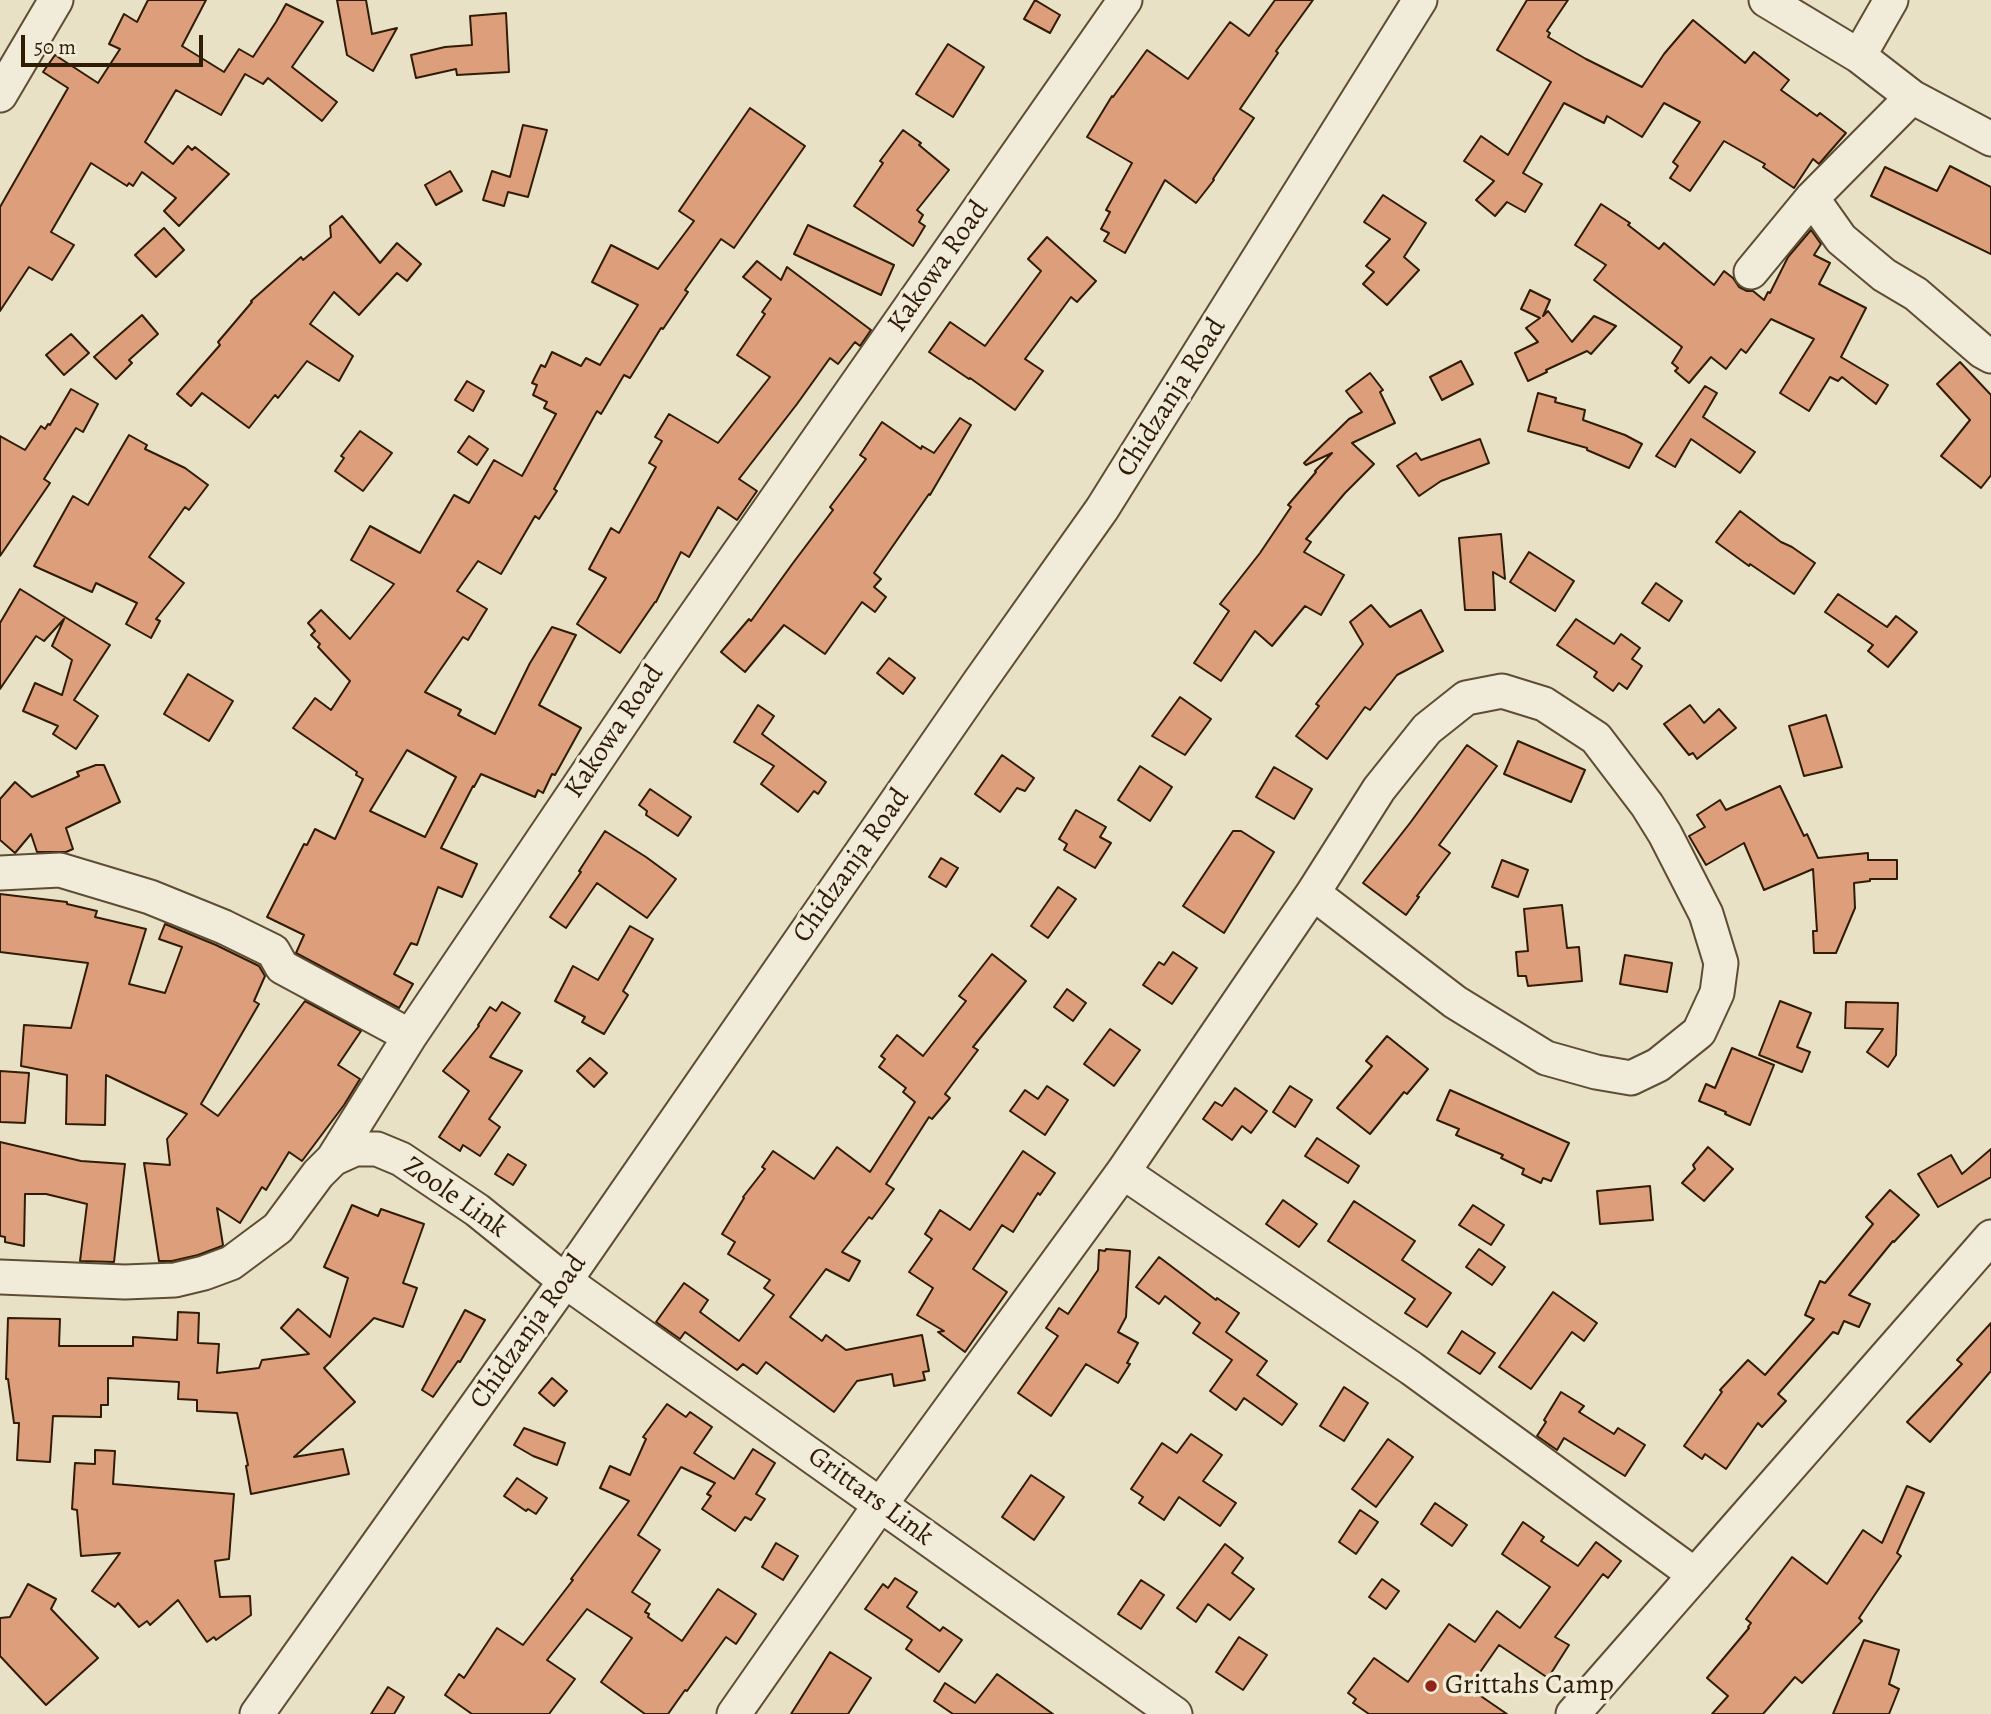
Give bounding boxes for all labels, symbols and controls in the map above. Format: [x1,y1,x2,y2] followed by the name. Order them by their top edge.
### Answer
[24,21,206,65] scale bar
[34,33,76,61] text: 50 m
[881,195,997,339] street label: Kakowa Road
[1110,313,1234,483] street label: Chidzanja Road
[558,659,672,805] street label: Kakowa Road
[786,782,918,950] street label: Chidzanja Road
[396,1150,514,1246] street label: Zoole Link
[463,1248,595,1416] street label: Chidzanja Road
[801,1440,939,1554] street label: Grittars Link
[1445,1669,1614,1703] place label: Grittahs Camp
[1423,1678,1439,1694] marker: Grittahs Camp

